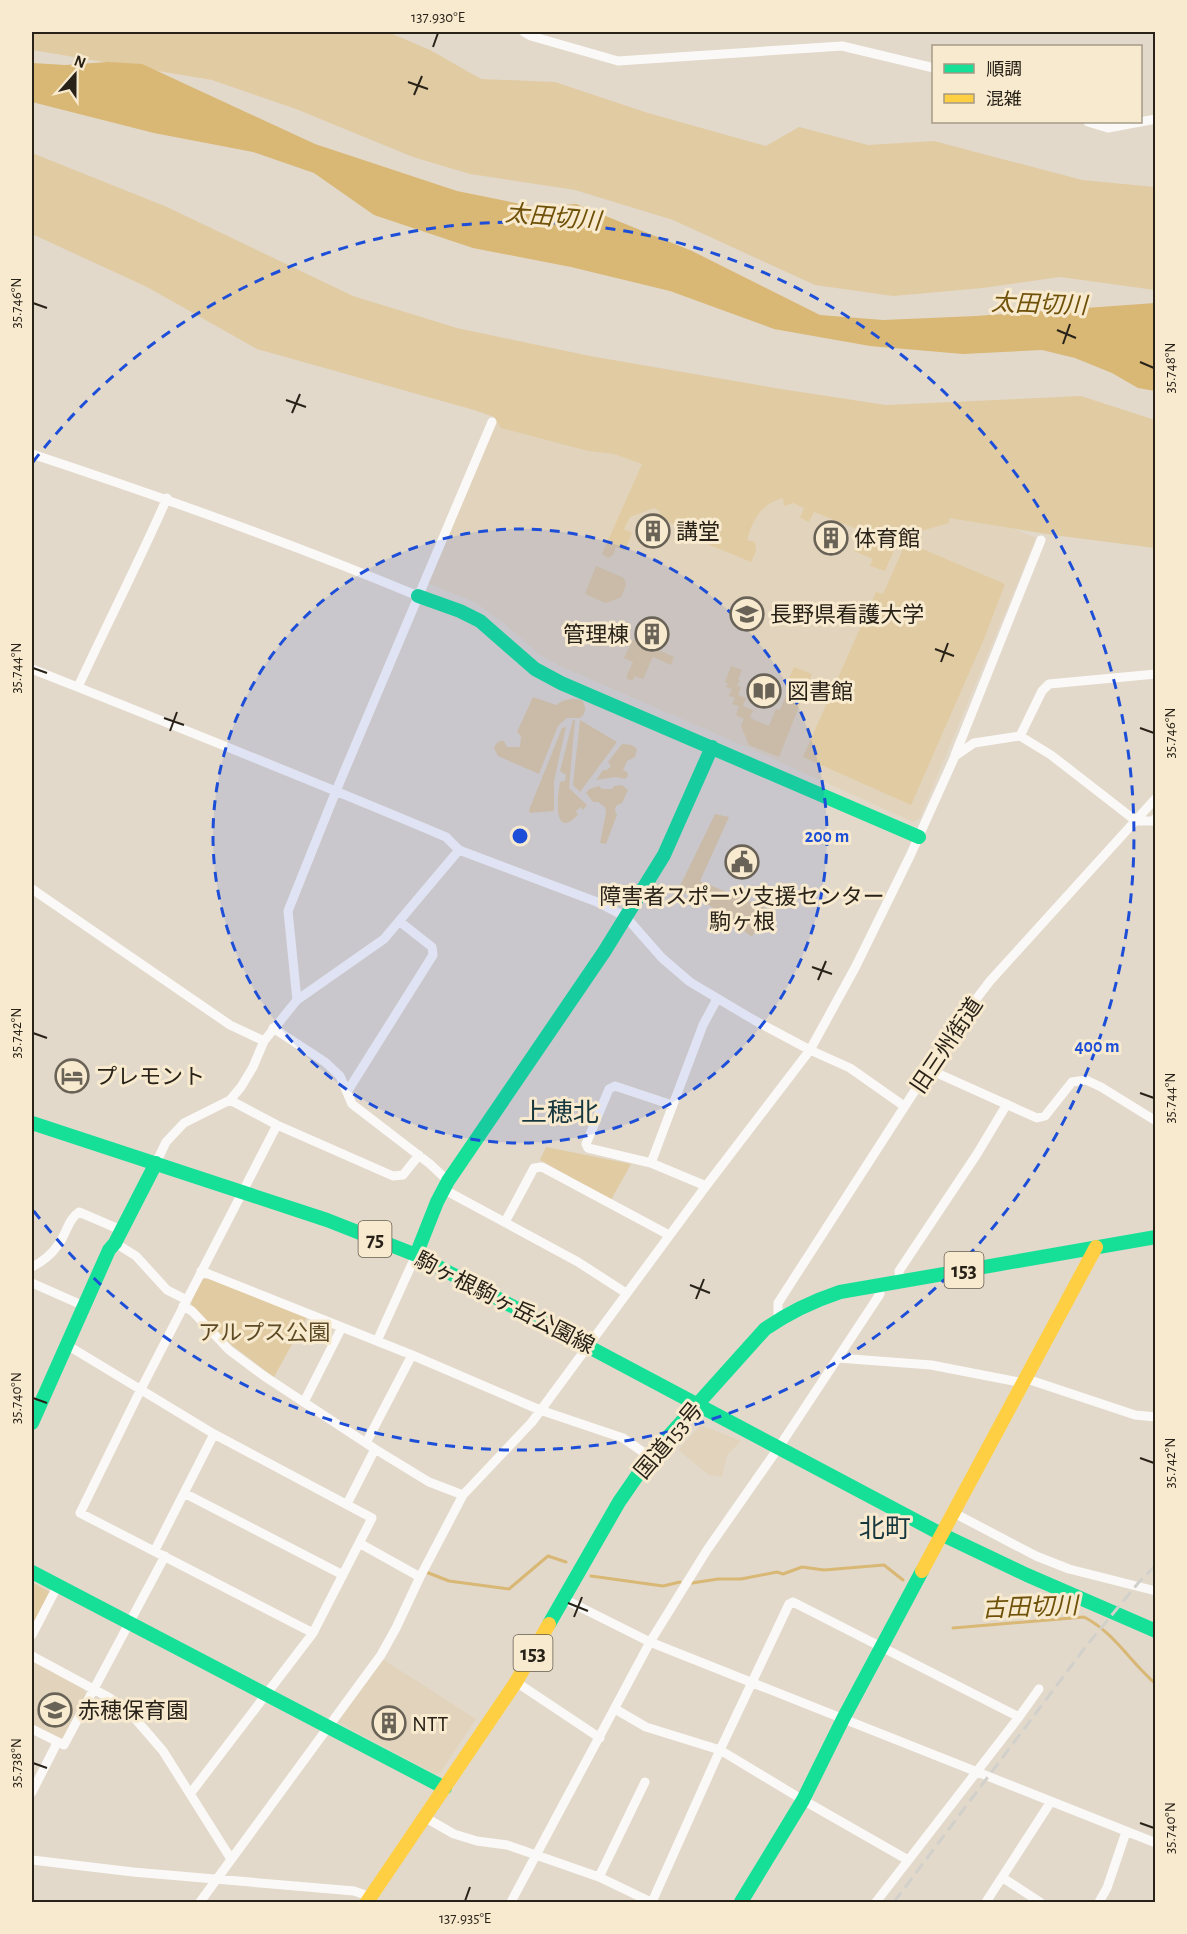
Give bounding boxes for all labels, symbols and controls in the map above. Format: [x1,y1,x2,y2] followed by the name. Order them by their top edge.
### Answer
[411,10,465,25] text: 137.930°E
[45,45,105,105] north arrow
[932,45,1142,123] legend
[72,52,88,71] text: N
[986,61,1022,79] text: 順調
[986,89,1022,109] text: 混雑
[504,200,605,234] water label: 太田切川
[9,277,24,329] text: 35.746°N
[991,289,1090,319] water label: 太田切川
[1163,342,1178,394] text: 35.748°N
[635,513,671,549] building icon: 講堂
[676,520,720,543] place label: 講堂
[813,520,849,556] building icon: 体育館
[854,527,920,550] place label: 体育館
[729,596,765,632] school or university icon: 長野県看護大学
[770,603,924,626] place label: 長野県看護大学
[634,616,670,652] building icon: 管理棟
[563,623,629,646] place label: 管理棟
[9,642,24,694] text: 35.744°N
[746,673,782,709] library icon: 図書館
[787,680,853,703] place label: 図書館
[1163,707,1178,759] text: 35.746°N
[510,826,530,846] centre of rings
[805,828,849,846] text: 200 m
[724,844,760,880] public building icon: 障害者スポーツ支援センター 駒ヶ根
[599,885,885,933] place label: 障害者スポーツ支援センター 駒ヶ根
[906,993,987,1097] street label: 旧三州街道
[9,1008,24,1058] text: 35.742°N
[1074,1038,1120,1056] text: 400 m
[54,1058,90,1094] hotel icon: プレモント
[95,1065,205,1088] place label: プレモント
[1163,1072,1178,1124] text: 35.744°N
[521,1099,599,1126] district label: 上穂北
[358,1221,392,1257] road number: 75
[411,1247,598,1358] street label: 駒ヶ根駒ヶ岳公園線
[944,1252,984,1288] road number: 153
[198,1321,330,1344] park label: アルプス公園
[9,1372,24,1424] text: 35.740°N
[630,1398,707,1483] street label: 国道153号
[1163,1438,1178,1488] text: 35.742°N
[859,1515,911,1542] district label: 北町
[982,1592,1081,1622] water label: 古田切川
[514,1635,552,1671] road number: 153
[37,1692,73,1728] school or university icon: 赤穂保育園
[78,1699,188,1722] place label: 赤穂保育園
[371,1705,407,1741] building icon: NTT
[412,1713,448,1735] place label: NTT
[9,1738,24,1788] text: 35.738°N
[1163,1802,1178,1854] text: 35.740°N
[439,1911,491,1926] text: 137.935°E

